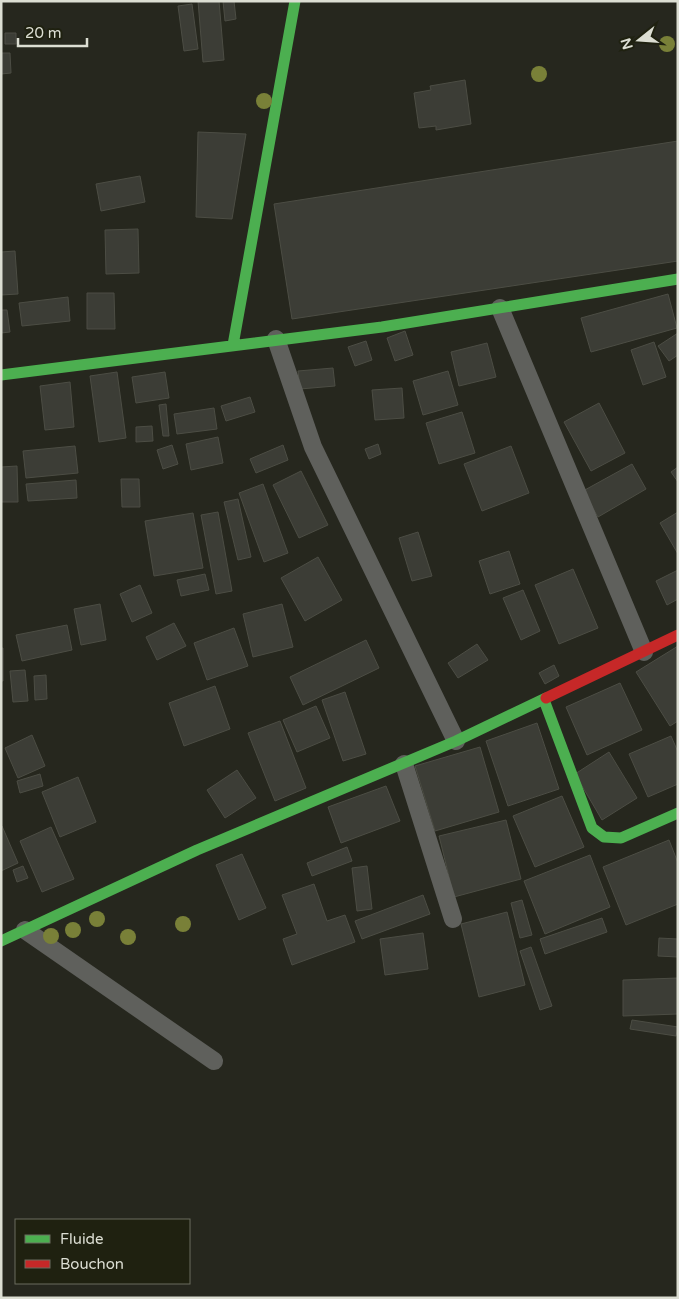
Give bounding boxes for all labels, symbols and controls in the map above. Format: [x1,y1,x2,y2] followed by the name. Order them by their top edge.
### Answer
[18,15,86,47] scale bar
[614,15,664,65] north arrow
[25,24,62,42] text: 20 m
[617,36,637,52] text: N
[15,1219,190,1284] legend
[60,1230,104,1248] text: Fluide
[60,1255,124,1273] text: Bouchon

